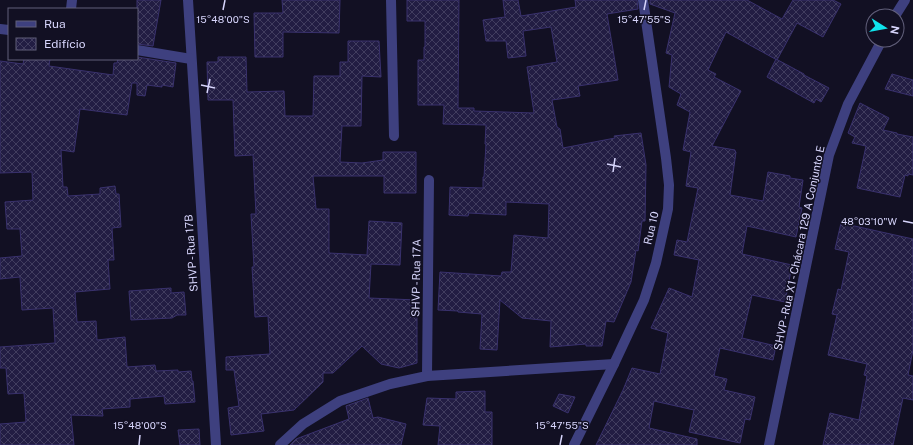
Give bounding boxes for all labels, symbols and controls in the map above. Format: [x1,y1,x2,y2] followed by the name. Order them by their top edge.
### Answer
[8,8,138,60] legend
[865,8,905,48] north arrow
[196,13,250,25] text: 15°48'00"S
[617,13,671,25] text: 15°47'55"S
[44,17,66,31] text: Rua
[888,25,902,35] text: N
[44,37,86,51] text: Edifício
[771,144,827,351] street label: SHVP - Rua X1 - Chácara 129 A Conjunto E
[641,210,661,246] street label: Rua 10
[182,214,200,292] street label: SHVP - Rua 17B
[841,215,898,227] text: 48°03'10"W
[409,239,423,317] street label: SHVP - Rua 17A
[113,419,167,431] text: 15°48'00"S
[535,419,589,431] text: 15°47'55"S

